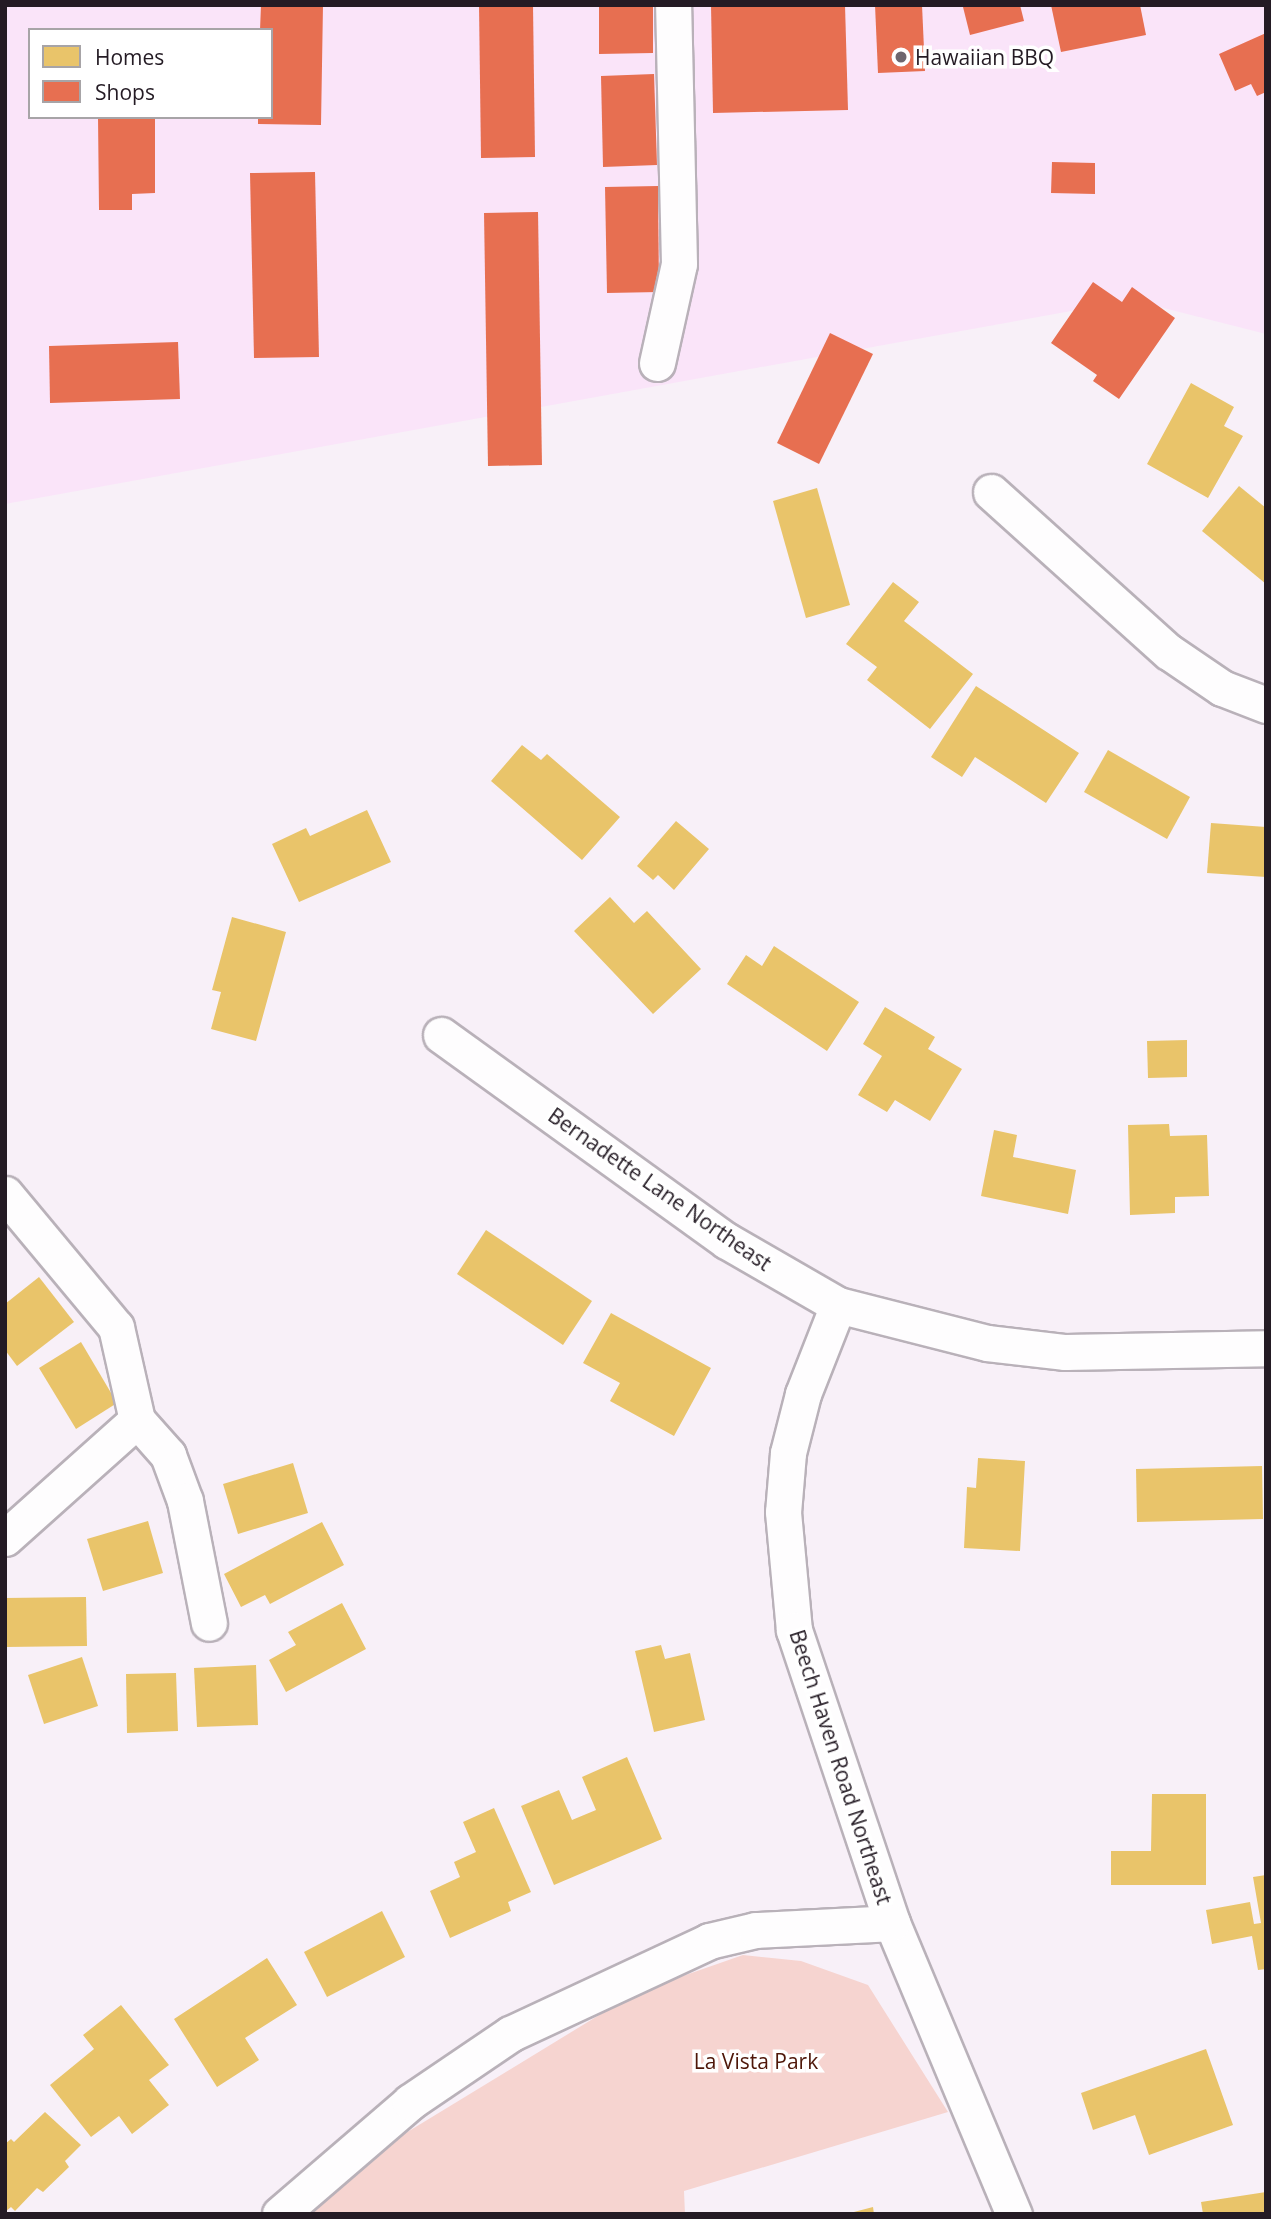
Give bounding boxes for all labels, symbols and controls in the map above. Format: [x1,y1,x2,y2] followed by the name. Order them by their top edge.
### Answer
[28,28,273,119] legend
[95,43,164,71] text: Homes
[915,44,1054,70] place label: Hawaiian BBQ
[893,49,909,65] marker: Hawaiian BBQ
[95,78,155,106] text: Shops
[544,1102,776,1276] street label: Bernadette Lane Northeast
[785,1627,897,1907] street label: Beech Haven Road Northeast
[694,2048,818,2074] park label: La Vista Park

